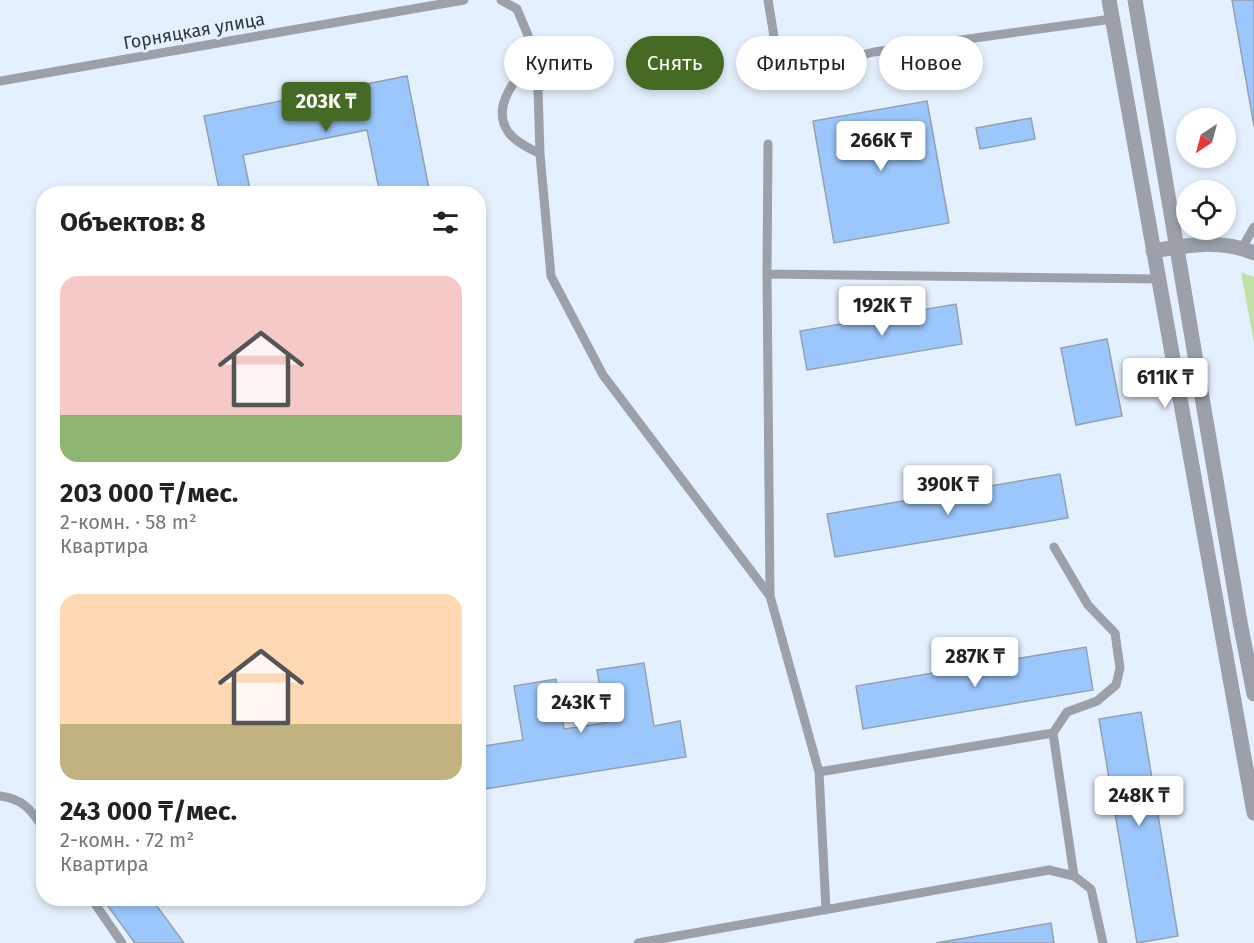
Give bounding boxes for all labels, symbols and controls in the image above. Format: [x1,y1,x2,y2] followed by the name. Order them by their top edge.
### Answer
[121,8,267,54] street label: Горняцкая улица
[504,36,614,90] chip: Купить
[626,36,724,90] chip: Снять
[736,36,867,90] chip: Фильтры
[879,36,983,90] chip: Новое
[277,82,375,133] pin: 203K ₸
[296,89,356,113] text: 203K ₸
[1176,108,1236,168] north arrow
[1176,108,1236,240] map controls
[832,121,930,172] pin: 266K ₸
[850,128,912,152] text: 266K ₸
[1176,180,1236,240] button: locate
[429,206,462,239] icon: filters
[60,207,206,238] text: Объектов: 8
[833,286,931,337] pin: 192K ₸
[853,293,911,317] text: 192K ₸
[207,315,315,423] icon: home
[1116,358,1214,409] pin: 611K ₸
[1137,365,1193,389] text: 611K ₸
[899,465,997,516] pin: 390K ₸
[917,472,979,496] text: 390K ₸
[60,478,238,509] text: 203 000 ₸/мес.
[60,510,197,534] text: 2-комн. · 58 m²
[60,534,149,558] text: Квартира
[207,633,315,741] icon: home
[926,637,1024,688] pin: 287K ₸
[945,644,1005,668] text: 287K ₸
[532,683,630,734] pin: 243K ₸
[551,690,611,714] text: 243K ₸
[1090,776,1188,827] pin: 248K ₸
[1109,783,1170,807] text: 248K ₸
[60,796,237,827] text: 243 000 ₸/мес.
[60,828,194,852] text: 2-комн. · 72 m²
[60,852,149,876] text: Квартира

